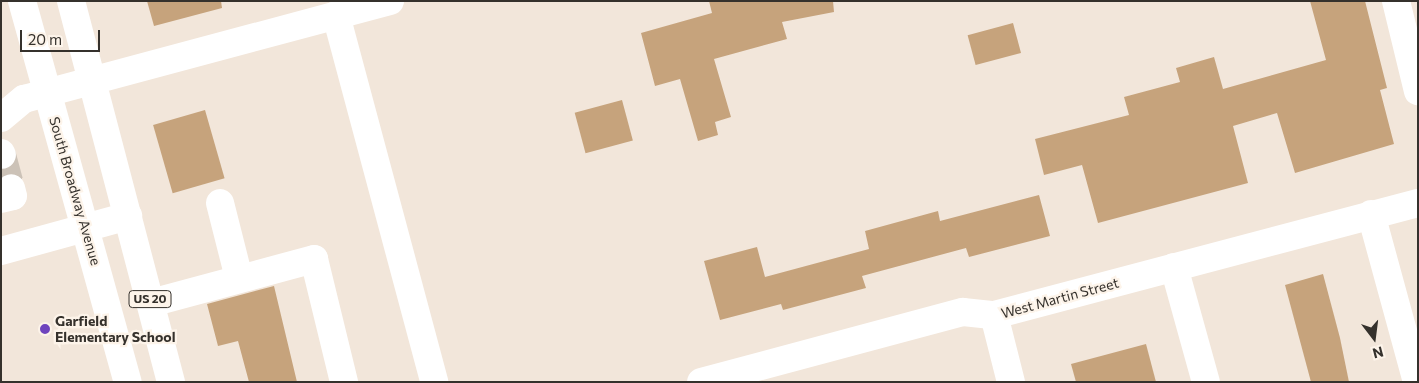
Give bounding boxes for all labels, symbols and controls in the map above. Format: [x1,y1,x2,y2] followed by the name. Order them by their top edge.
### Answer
[22,20,102,52] scale bar
[28,30,62,48] text: 20 m
[46,115,104,267] street label: South Broadway Avenue
[999,274,1121,322] street label: West Martin Street
[128,290,172,308] road number: US 20
[55,313,175,346] place label: Garfield Elementary School
[1349,313,1399,363] north arrow
[39,323,51,335] marker: Garfield Elementary School
[1371,343,1385,363] text: N

